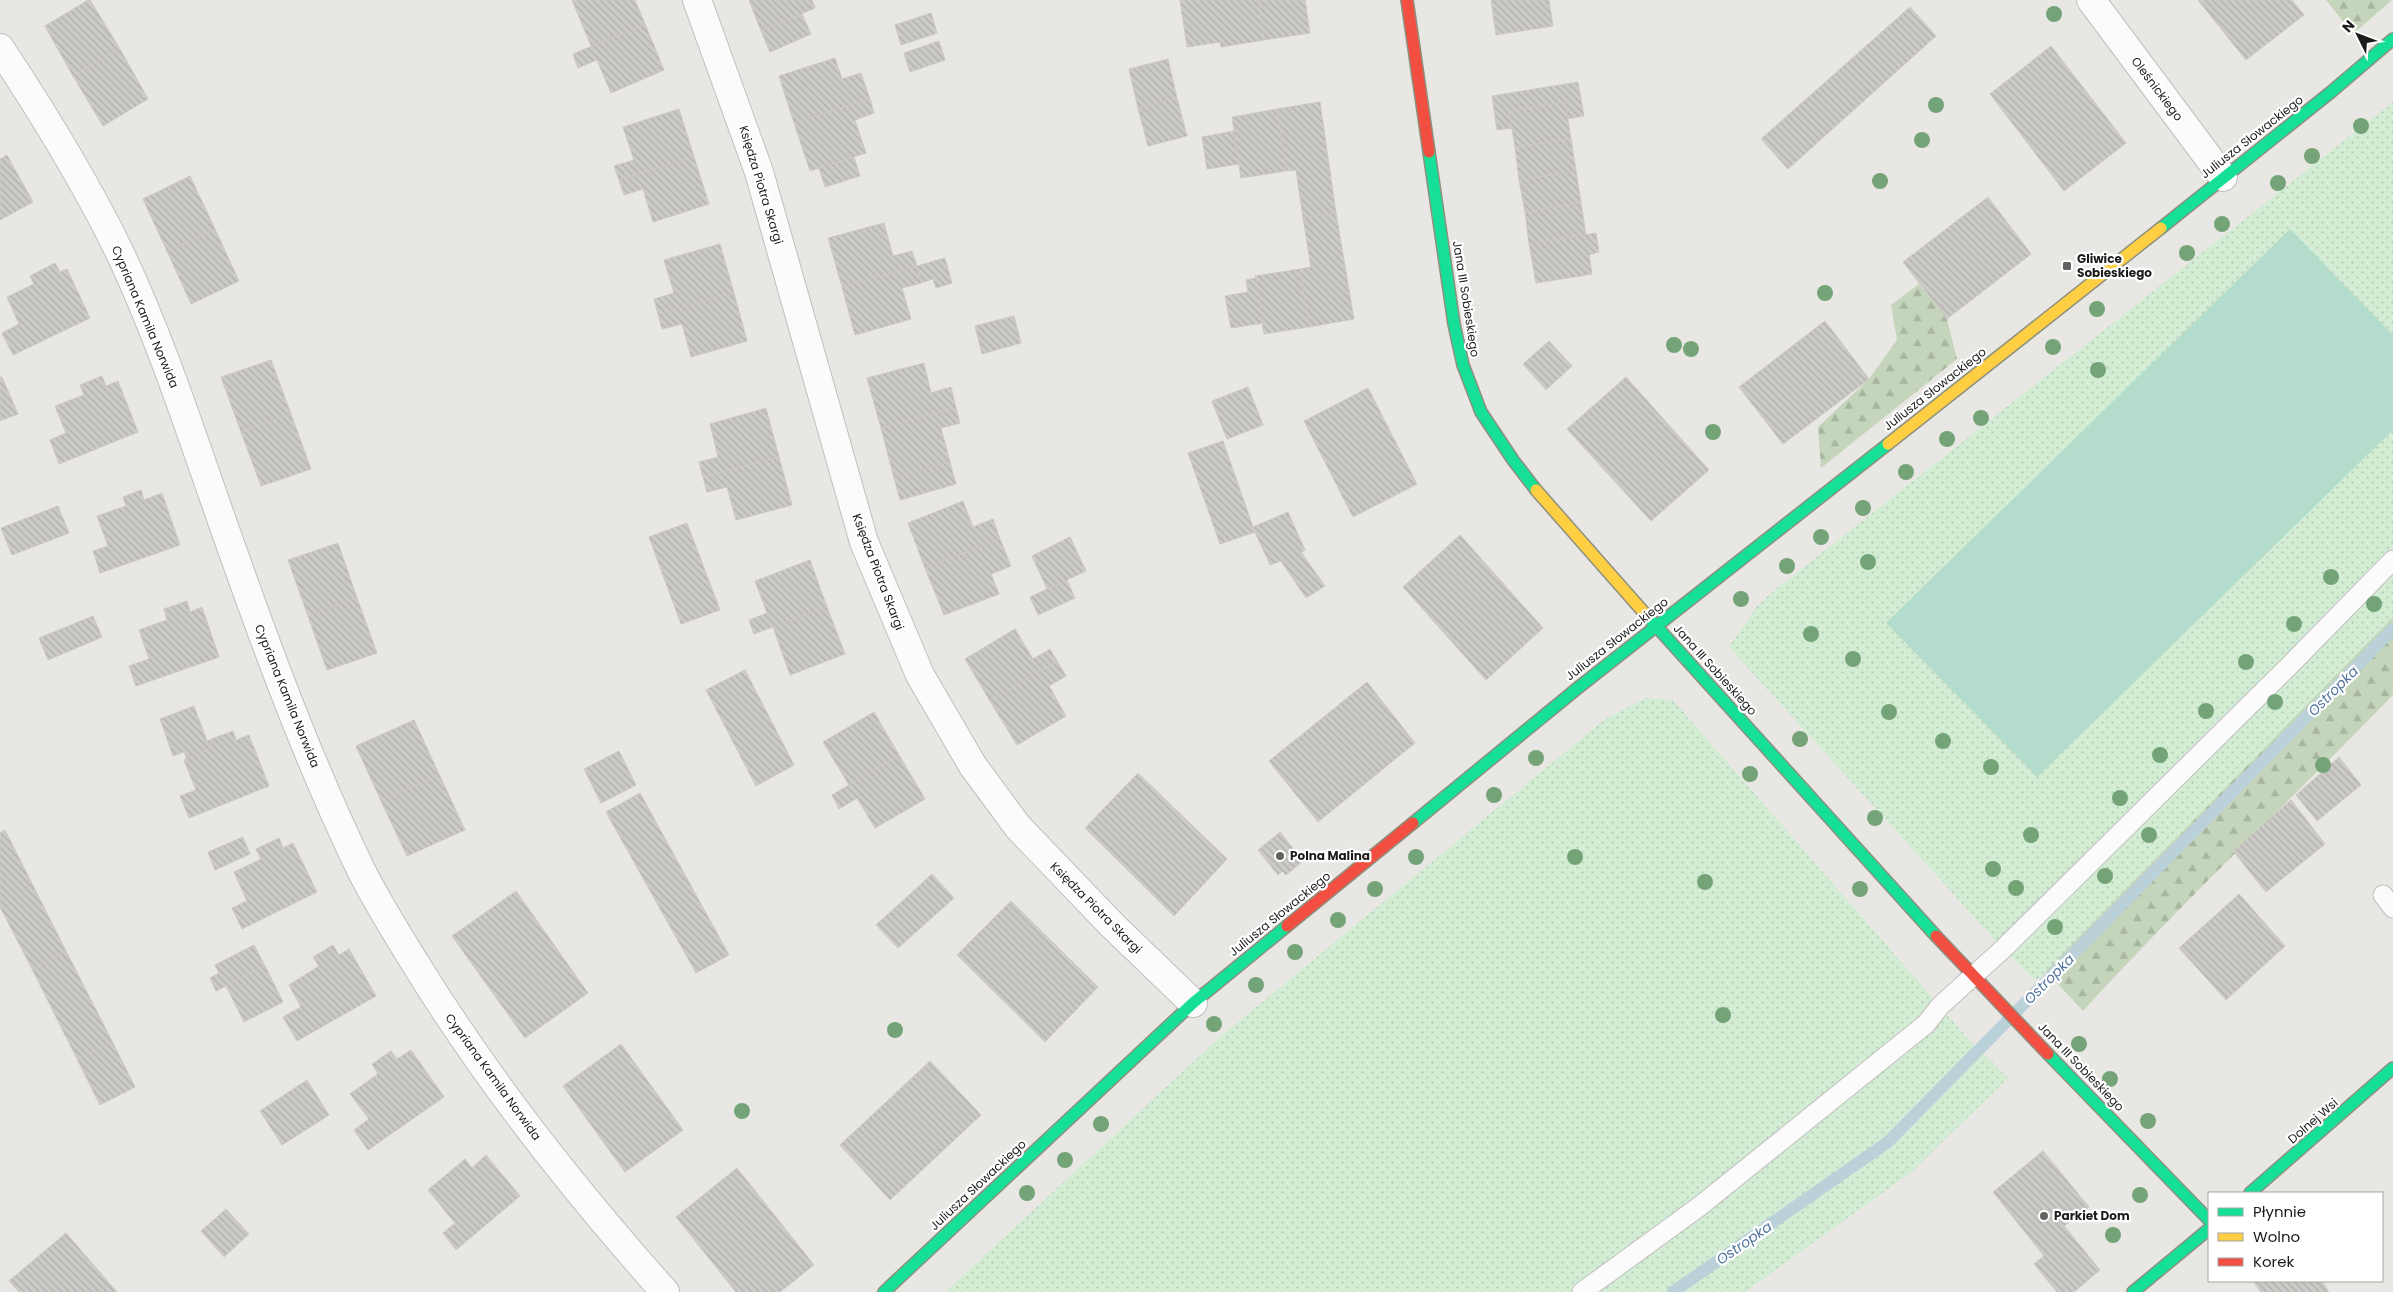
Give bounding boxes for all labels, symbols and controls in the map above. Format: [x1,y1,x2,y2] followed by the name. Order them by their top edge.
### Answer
[2333,10,2383,60] north arrow
[2337,16,2359,37] text: N
[2128,53,2187,125] street label: Oleśnickiego
[2197,91,2307,182] street label: Juliusza Słowackiego
[735,123,788,246] street label: Księdza Piotra Skargi
[1449,240,1484,359] street label: Jana III Sobieskiego
[108,243,183,391] street label: Cypriana Kamila Norwida
[2077,250,2152,281] place label: Gliwice Sobieskiego
[2061,260,2073,272] marker: Gliwice Sobieskiego
[1880,343,1990,434] street label: Juliusza Słowackiego
[848,511,909,632] street label: Księdza Piotra Skargi
[1562,593,1672,684] street label: Juliusza Słowackiego
[1670,620,1761,719] street label: Jana III Sobieskiego
[251,622,324,770] street label: Cypriana Kamila Norwida
[2303,661,2363,721] water label: Ostropka
[1290,847,1370,864] place label: Polna Malina
[1274,850,1286,862] marker: Polna Malina
[1047,858,1146,957] street label: Księdza Piotra Skargi
[1225,867,1334,960] street label: Juliusza Słowackiego
[2019,949,2079,1009] water label: Ostropka
[442,1010,545,1144] street label: Cypriana Kamila Norwida
[2034,1019,2128,1115] street label: Jana III Sobieskiego
[2284,1094,2341,1147] street label: Dolnej Wsi
[926,1135,1030,1234] street label: Juliusza Słowackiego
[2208,1192,2383,1282] legend
[2253,1201,2306,1222] text: Płynnie
[2054,1207,2130,1224] place label: Parkiet Dom
[2038,1210,2050,1222] marker: Parkiet Dom
[1712,1216,1776,1269] water label: Ostropka
[2253,1226,2300,1247] text: Wolno
[2253,1251,2294,1272] text: Korek

